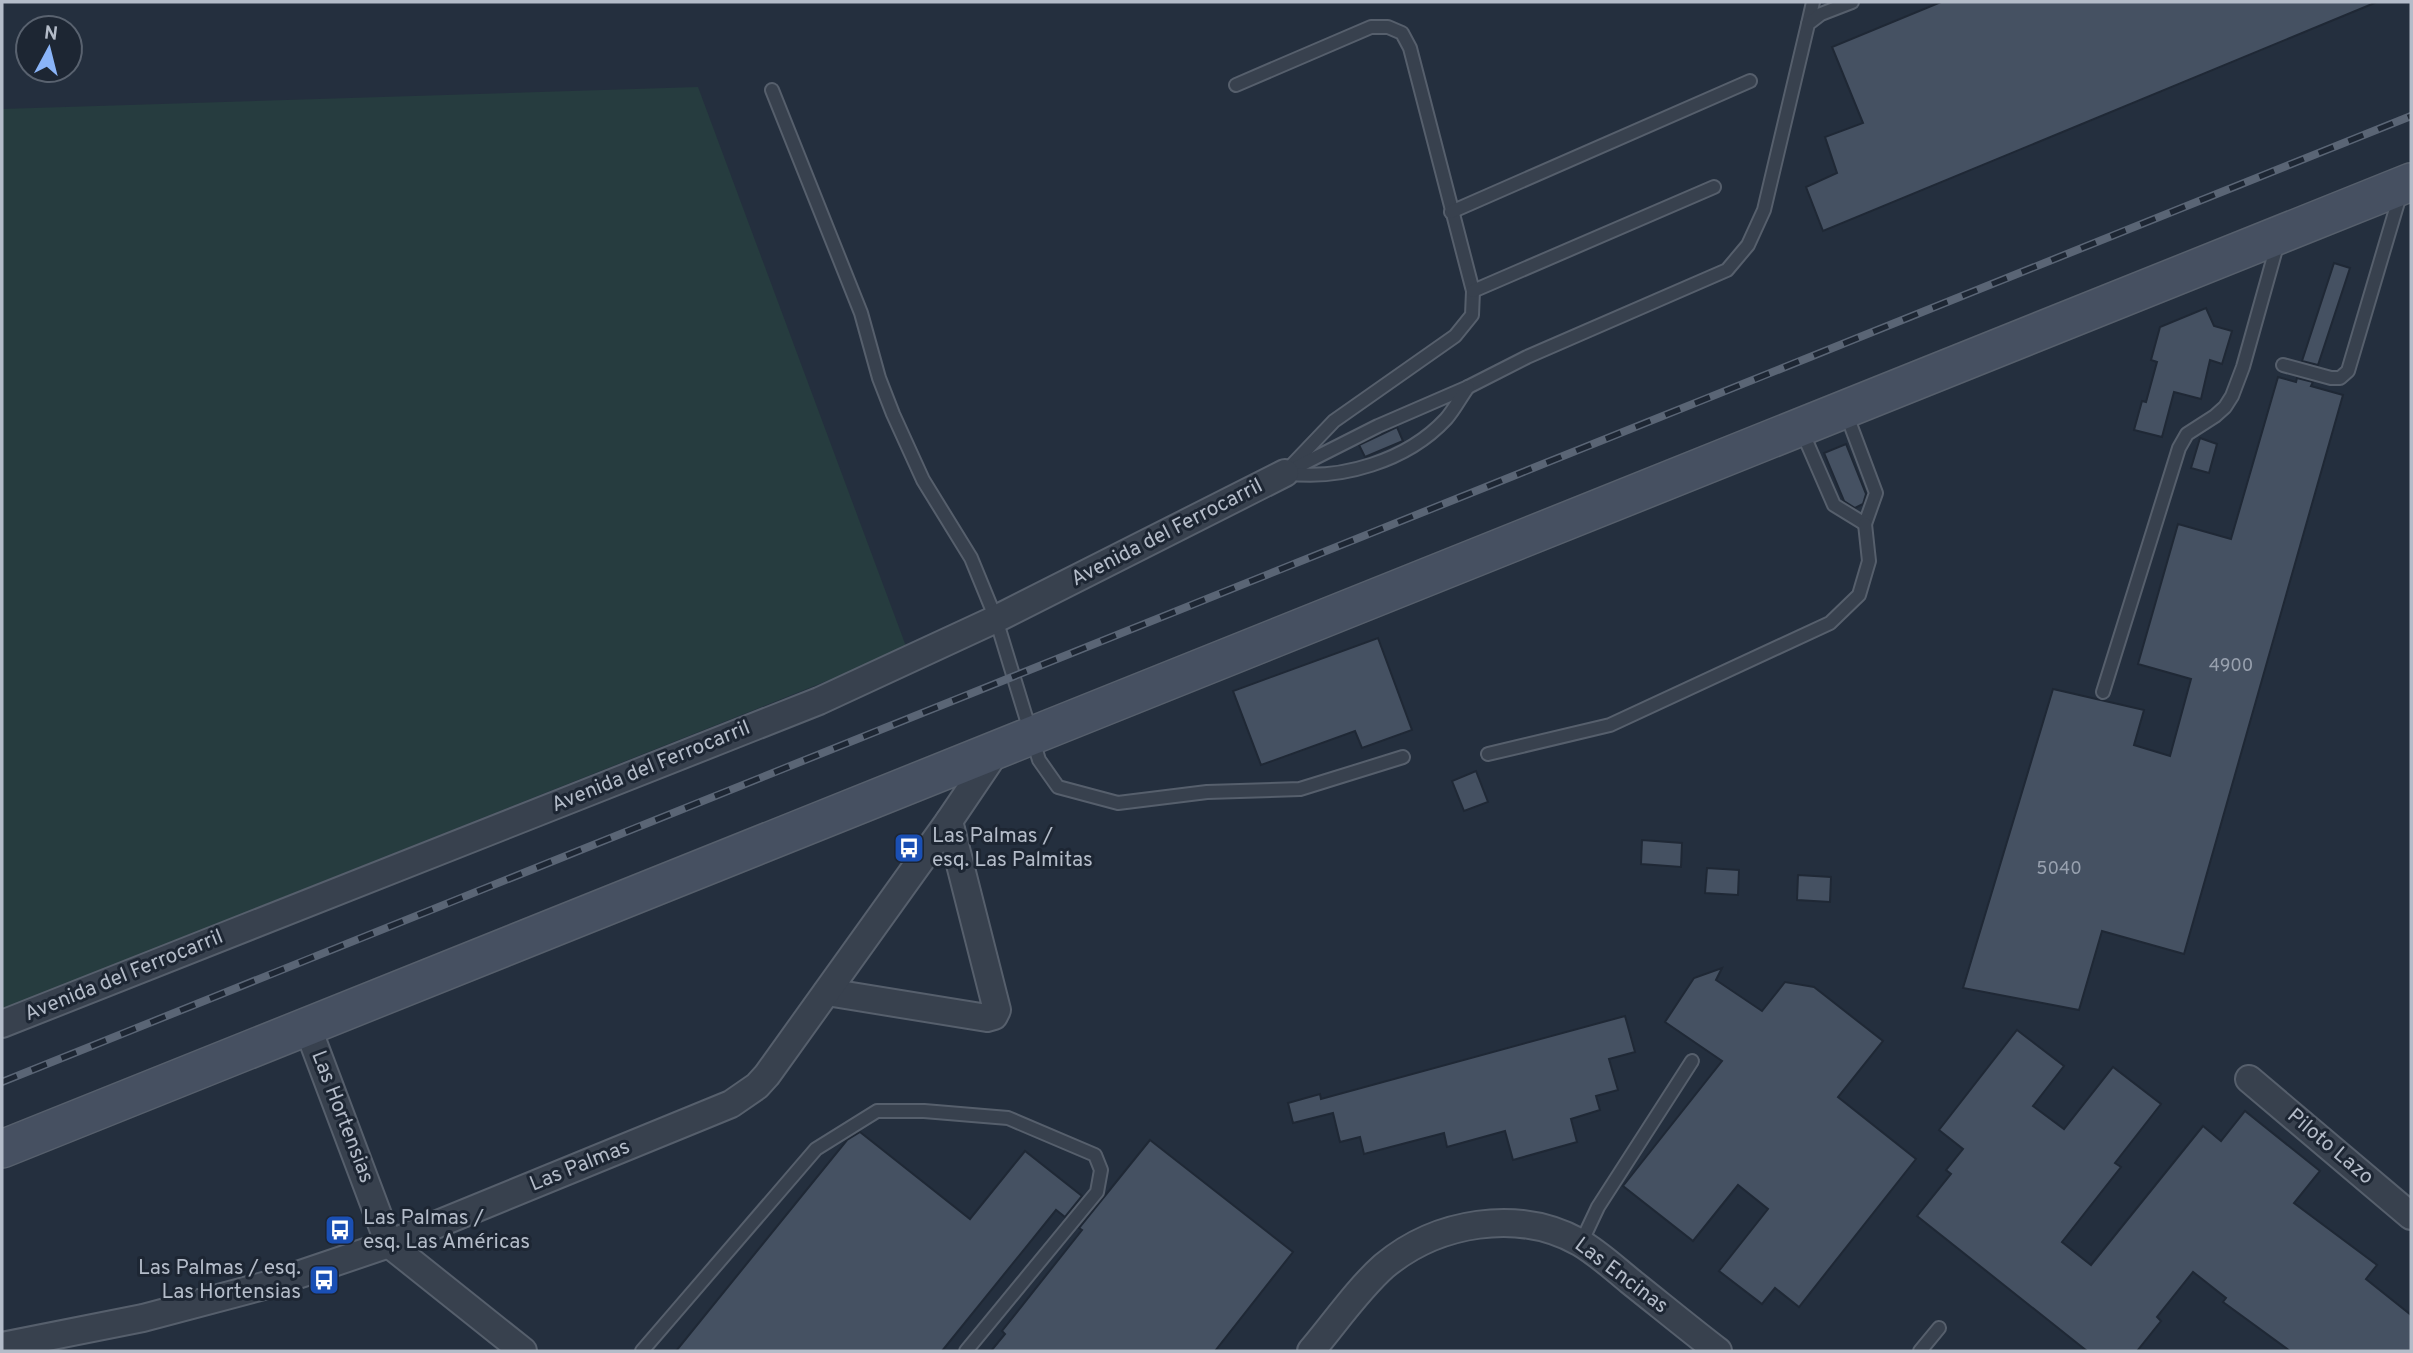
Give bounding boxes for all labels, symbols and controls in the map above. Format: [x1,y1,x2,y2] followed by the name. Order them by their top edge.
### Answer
[14,14,84,84] north arrow
[43,21,59,47] text: N
[1067,473,1267,593] street label: Avenida del Ferrocarril
[2209,655,2253,678] house number: 4900
[548,715,754,819] street label: Avenida del Ferrocarril
[932,823,1093,874] place label: Las Palmas / esq. Las Palmitas
[892,831,926,865] bus stop icon: Las Palmas / esq. Las Palmitas
[2036,858,2082,881] house number: 5040
[21,924,227,1028] street label: Avenida del Ferrocarril
[304,1047,380,1187] street label: Las Hortensias
[2281,1103,2379,1191] street label: Piloto Lazo
[526,1134,634,1198] street label: Las Palmas
[363,1205,530,1256] place label: Las Palmas / esq. Las Américas
[323,1213,357,1247] bus stop icon: Las Palmas / esq. Las Américas
[1569,1232,1673,1320] street label: Las Encinas
[138,1255,301,1306] place label: Las Palmas / esq. Las Hortensias
[307,1263,341,1297] bus stop icon: Las Palmas / esq. Las Hortensias

